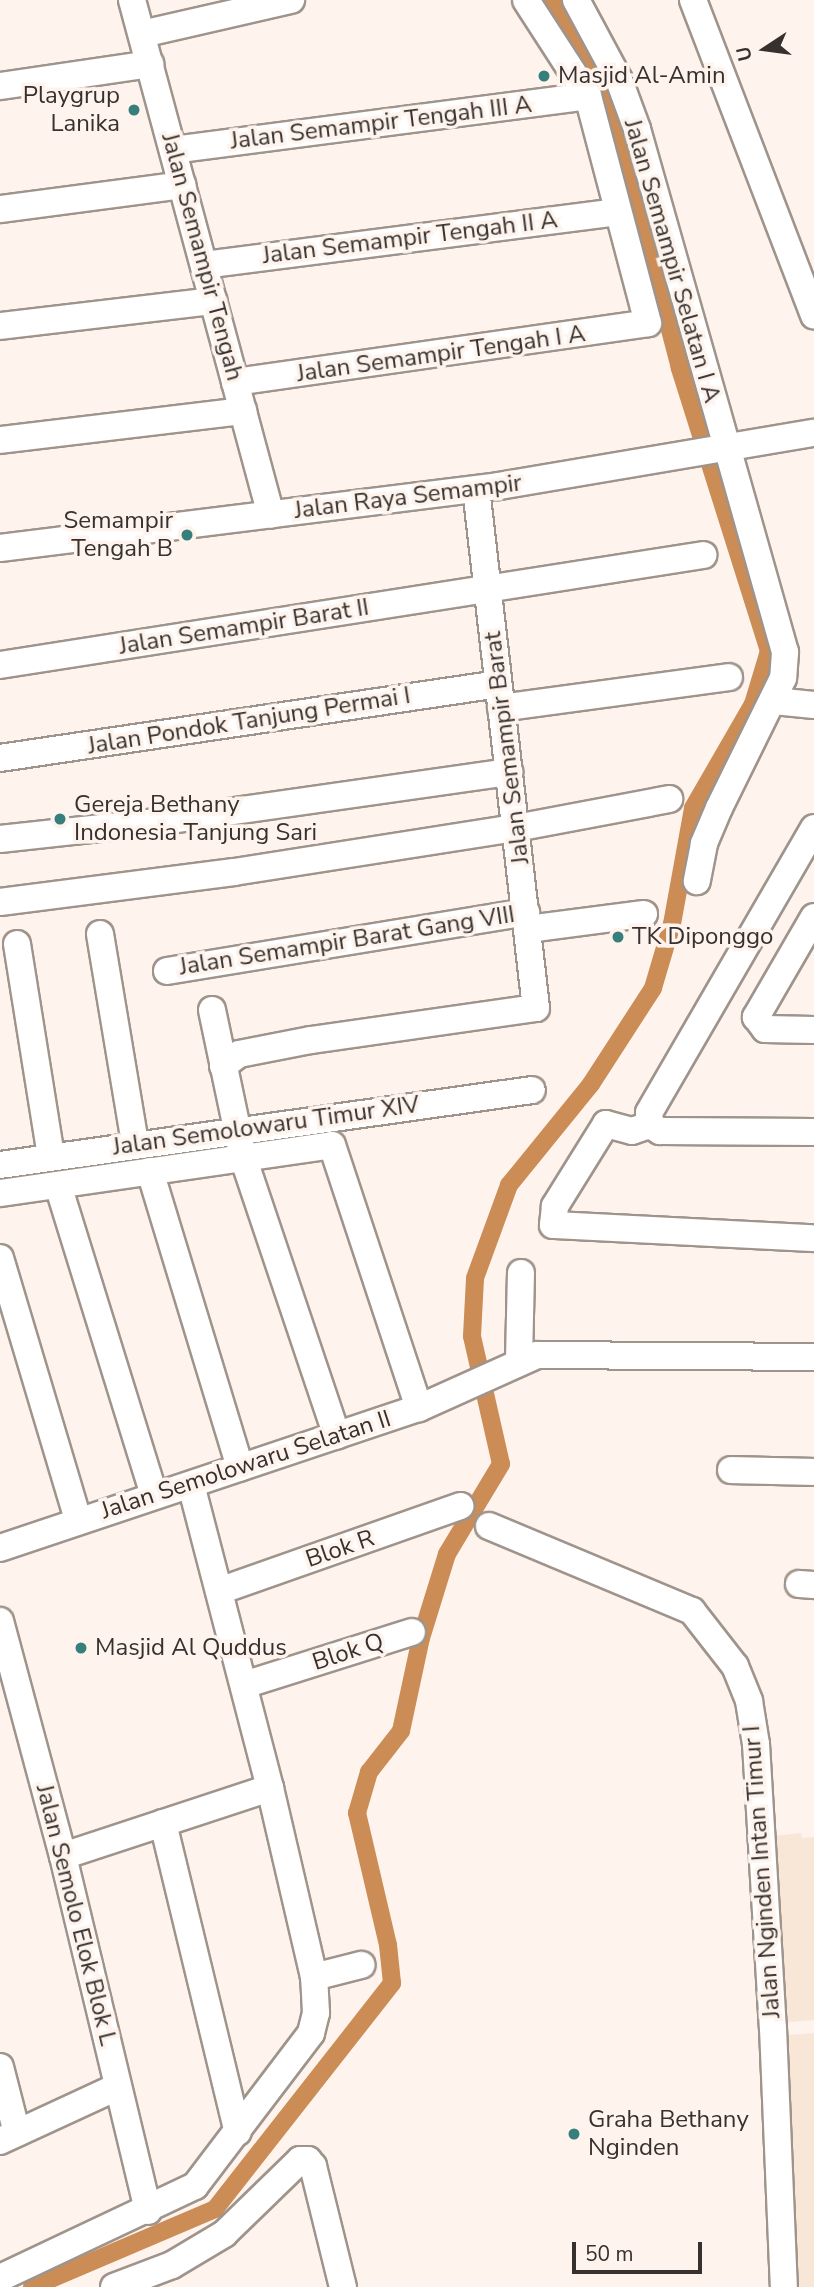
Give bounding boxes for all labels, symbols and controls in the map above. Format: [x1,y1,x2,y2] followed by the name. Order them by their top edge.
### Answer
[730,14,800,84] north arrow
[730,44,759,63] text: U
[558,62,726,90] place label: Masjid Al-Amin
[536,68,552,84] marker: Masjid Al-Amin
[23,82,120,138] place label: Playgrup Lanika
[229,90,533,156] street label: Jalan Semampir Tengah III A
[126,102,142,118] marker: Playgrup Lanika
[618,116,726,406] street label: Jalan Semampir Selatan I A
[155,130,249,384] street label: Jalan Semampir Tengah
[261,206,559,270] street label: Jalan Semampir Tengah II A
[295,319,587,389] street label: Jalan Semampir Tengah I A
[292,469,524,525] street label: Jalan Raya Semampir
[64,507,173,563] place label: Semampir Tengah B
[179,527,195,543] marker: Semampir Tengah B
[117,593,371,661] street label: Jalan Semampir Barat II
[478,630,536,866] street label: Jalan Semampir Barat
[86,681,412,761] street label: Jalan Pondok Tanjung Permai I
[74,791,317,847] place label: Gereja Bethany Indonesia Tanjung Sari
[52,811,68,827] marker: Gereja Bethany Indonesia Tanjung Sari
[177,900,517,982] street label: Jalan Semampir Barat Gang VIII
[632,923,773,951] place label: TK Diponggo
[610,929,626,945] marker: TK Diponggo
[111,1090,421,1162] street label: Jalan Semolowaru Timur XIV
[97,1404,395,1526] street label: Jalan Semolowaru Selatan II
[302,1524,378,1574] street label: Blok R
[309,1627,387,1677] street label: Blok Q
[95,1634,287,1662] place label: Masjid Al Quddus
[73,1640,89,1656] marker: Masjid Al Quddus
[737,1725,787,2019] street label: Jalan Nginden Intan Timur I
[30,1781,122,2049] street label: Jalan Semolo Elok Blok L
[588,2106,749,2162] place label: Graha Bethany Nginden
[566,2126,582,2142] marker: Graha Bethany Nginden
[576,2228,706,2272] scale bar
[585,2240,634,2268] text: 50 m

